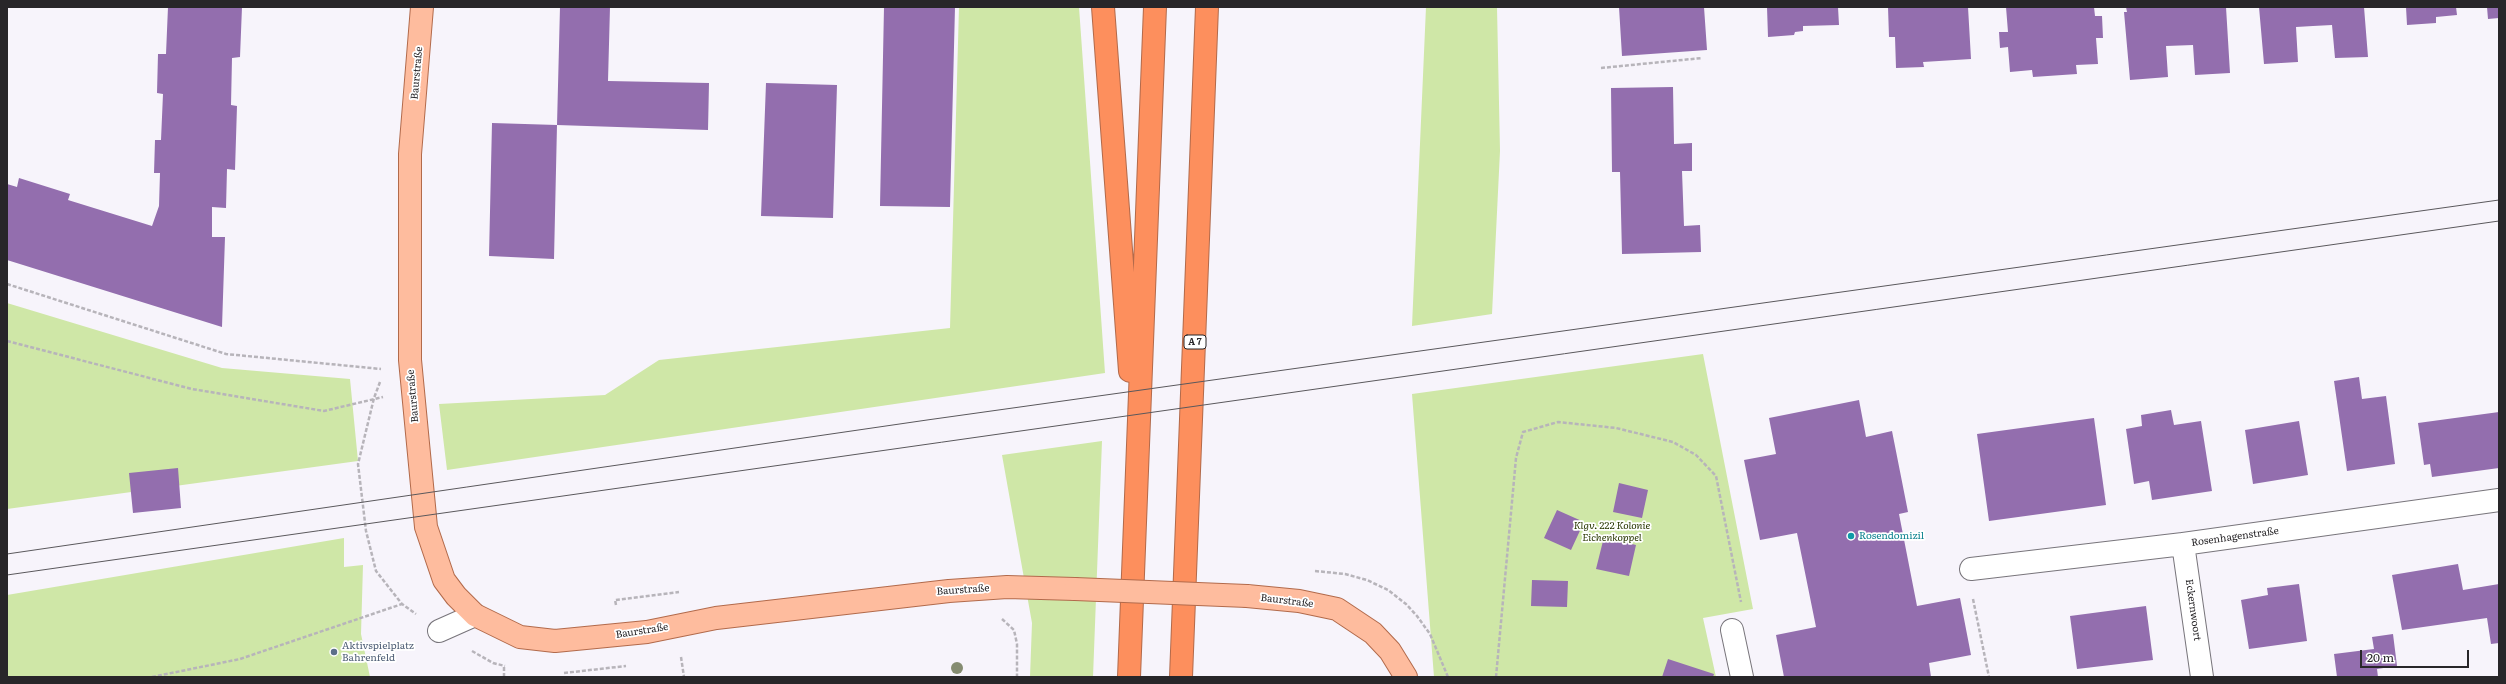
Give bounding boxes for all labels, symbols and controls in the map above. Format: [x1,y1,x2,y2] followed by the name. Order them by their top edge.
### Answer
[409,46,425,100] street label: Baurstraße
[1184,335,1206,349] road number: A 7
[405,369,421,423] street label: Baurstraße
[1574,520,1650,544] park label: Klgv. 222 Kolonie Eichenkoppel
[2190,525,2280,549] street label: Rosenhagenstraße
[1859,530,1924,542] place label: Rosendomizil
[1846,531,1856,541] marker: Rosendomizil
[2183,578,2203,642] street label: Eckernwoort
[936,582,990,598] street label: Baurstraße
[1260,592,1314,610] street label: Baurstraße
[615,621,669,641] street label: Baurstraße
[342,640,414,664] place label: Aktivspielplatz Bahrenfeld
[2362,642,2471,668] scale bar
[329,647,339,657] marker: Aktivspielplatz Bahrenfeld
[2367,648,2394,666] text: 20 m

